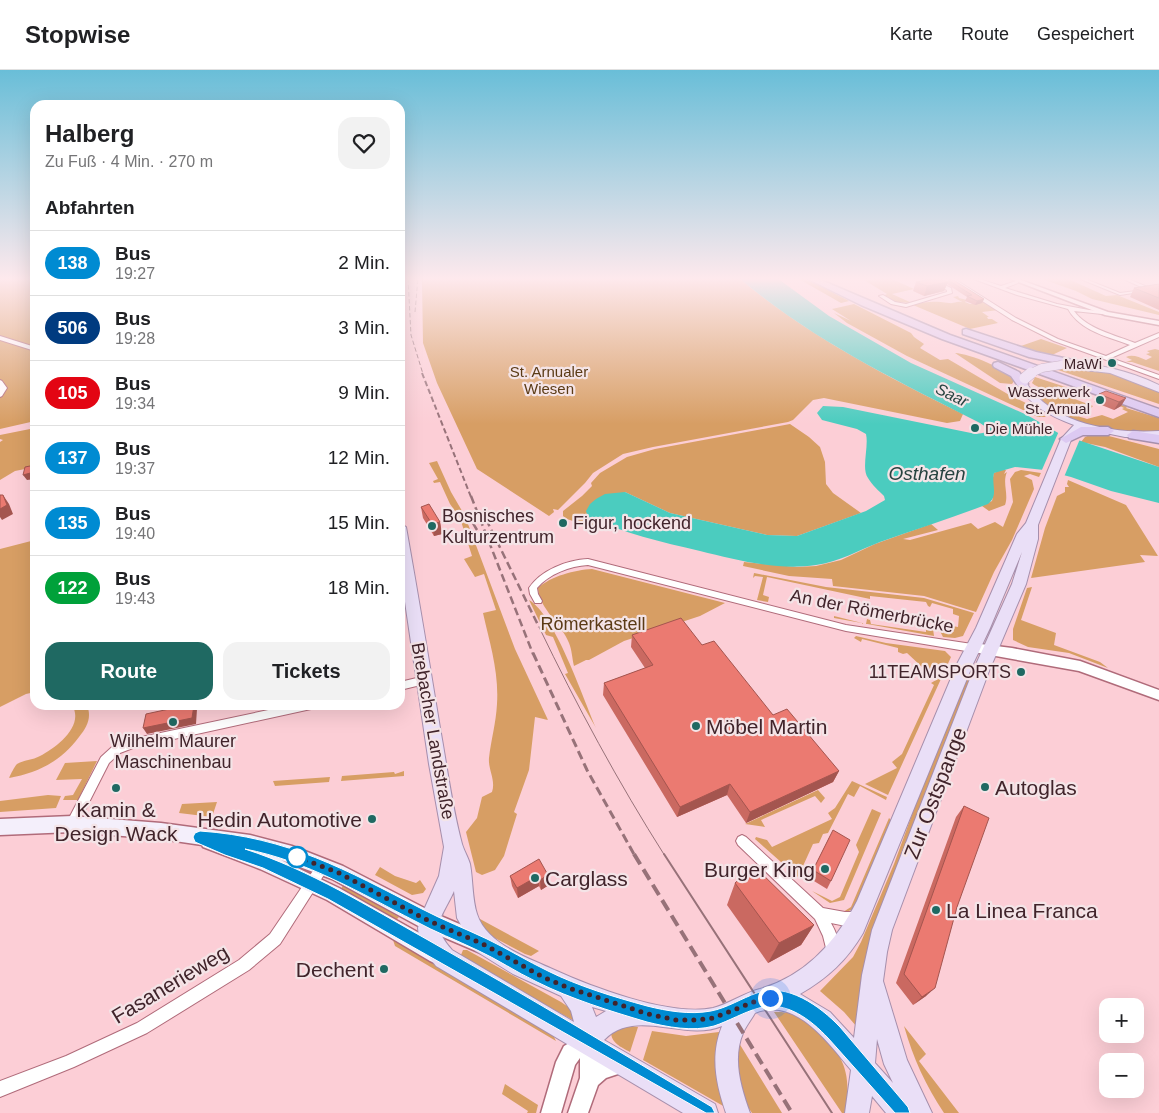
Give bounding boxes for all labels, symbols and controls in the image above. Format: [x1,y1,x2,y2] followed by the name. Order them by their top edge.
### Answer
[25,21,130,48] text: Stopwise
[890,24,933,44] text: Karte
[961,24,1009,44] text: Route
[1037,24,1134,44] text: Gespeichert
[338,117,390,169] button: heart
[45,120,134,147] text: Halberg
[45,153,213,170] text: Zu Fuß · 4 Min. · 270 m
[45,197,135,218] text: Abfahrten
[115,243,151,264] text: Bus
[338,252,390,273] text: 2 Min.
[57,253,88,273] text: 138
[115,265,155,282] text: 19:27
[115,308,151,329] text: Bus
[338,317,390,338] text: 3 Min.
[57,318,88,338] text: 506
[115,330,155,347] text: 19:28
[1064,355,1102,372] place label: MaWi
[1106,357,1118,369] marker: MaWi
[510,363,588,397] park label: St. Arnualer Wiesen
[115,373,151,394] text: Bus
[933,380,972,410] water label: Saar
[338,382,390,403] text: 9 Min.
[57,383,88,403] text: 105
[1008,383,1090,417] place label: Wasserwerk St. Arnual
[1094,394,1106,406] marker: Wasserwerk St. Arnual
[115,395,155,412] text: 19:34
[985,420,1053,437] place label: Die Mühle
[969,422,981,434] marker: Die Mühle
[115,438,151,459] text: Bus
[328,447,390,468] text: 12 Min.
[57,448,88,468] text: 137
[115,460,155,477] text: 19:37
[888,463,966,484] water label: Osthafen
[115,503,151,524] text: Bus
[442,506,554,547] place label: Bosnisches Kulturzentrum
[328,512,390,533] text: 15 Min.
[57,513,88,533] text: 135
[573,513,691,533] place label: Figur, hockend
[557,517,569,529] marker: Figur, hockend
[426,520,438,532] marker: Bosnisches Kulturzentrum
[115,525,155,542] text: 19:40
[115,568,151,589] text: Bus
[328,577,390,598] text: 18 Min.
[57,578,88,598] text: 122
[789,585,955,637] street label: An der Römerbrücke
[115,590,155,607] text: 19:43
[540,614,646,634] park label: Römerkastell
[408,641,458,821] street label: Brebacher Landstraße
[45,642,213,700] button: Route
[223,642,390,700] button: Tickets
[869,662,1011,682] place label: 11TEAMSPORTS
[1015,666,1027,678] marker: 11TEAMSPORTS
[706,715,827,738] place label: Möbel Martin
[167,716,179,728] marker: Wilhelm Maurer Maschinenbau
[690,720,702,732] marker: Möbel Martin
[899,724,971,862] street label: Zur Ostspange
[110,731,236,772] place label: Wilhelm Maurer Maschinenbau
[995,776,1077,799] place label: Autoglas
[979,781,991,793] marker: Autoglas
[110,782,122,794] marker: Kamin & Design Wack
[55,798,178,845] place label: Kamin & Design Wack
[197,808,362,831] place label: Hedin Automotive
[366,813,378,825] marker: Hedin Automotive
[286,846,308,868] unlabelled marker
[704,858,815,881] place label: Burger King
[819,863,831,875] marker: Burger King
[545,867,628,890] place label: Carglass
[529,872,541,884] marker: Carglass
[946,899,1098,922] place label: La Linea Franca
[930,904,942,916] marker: La Linea Franca
[108,940,232,1028] street label: Fasanerieweg
[296,958,374,981] place label: Dechent
[378,963,390,975] marker: Dechent
[758,986,783,1011] your location
[1099,998,1144,1098] map controls
[1099,998,1144,1043] button: +
[1099,1053,1144,1098] button: −

